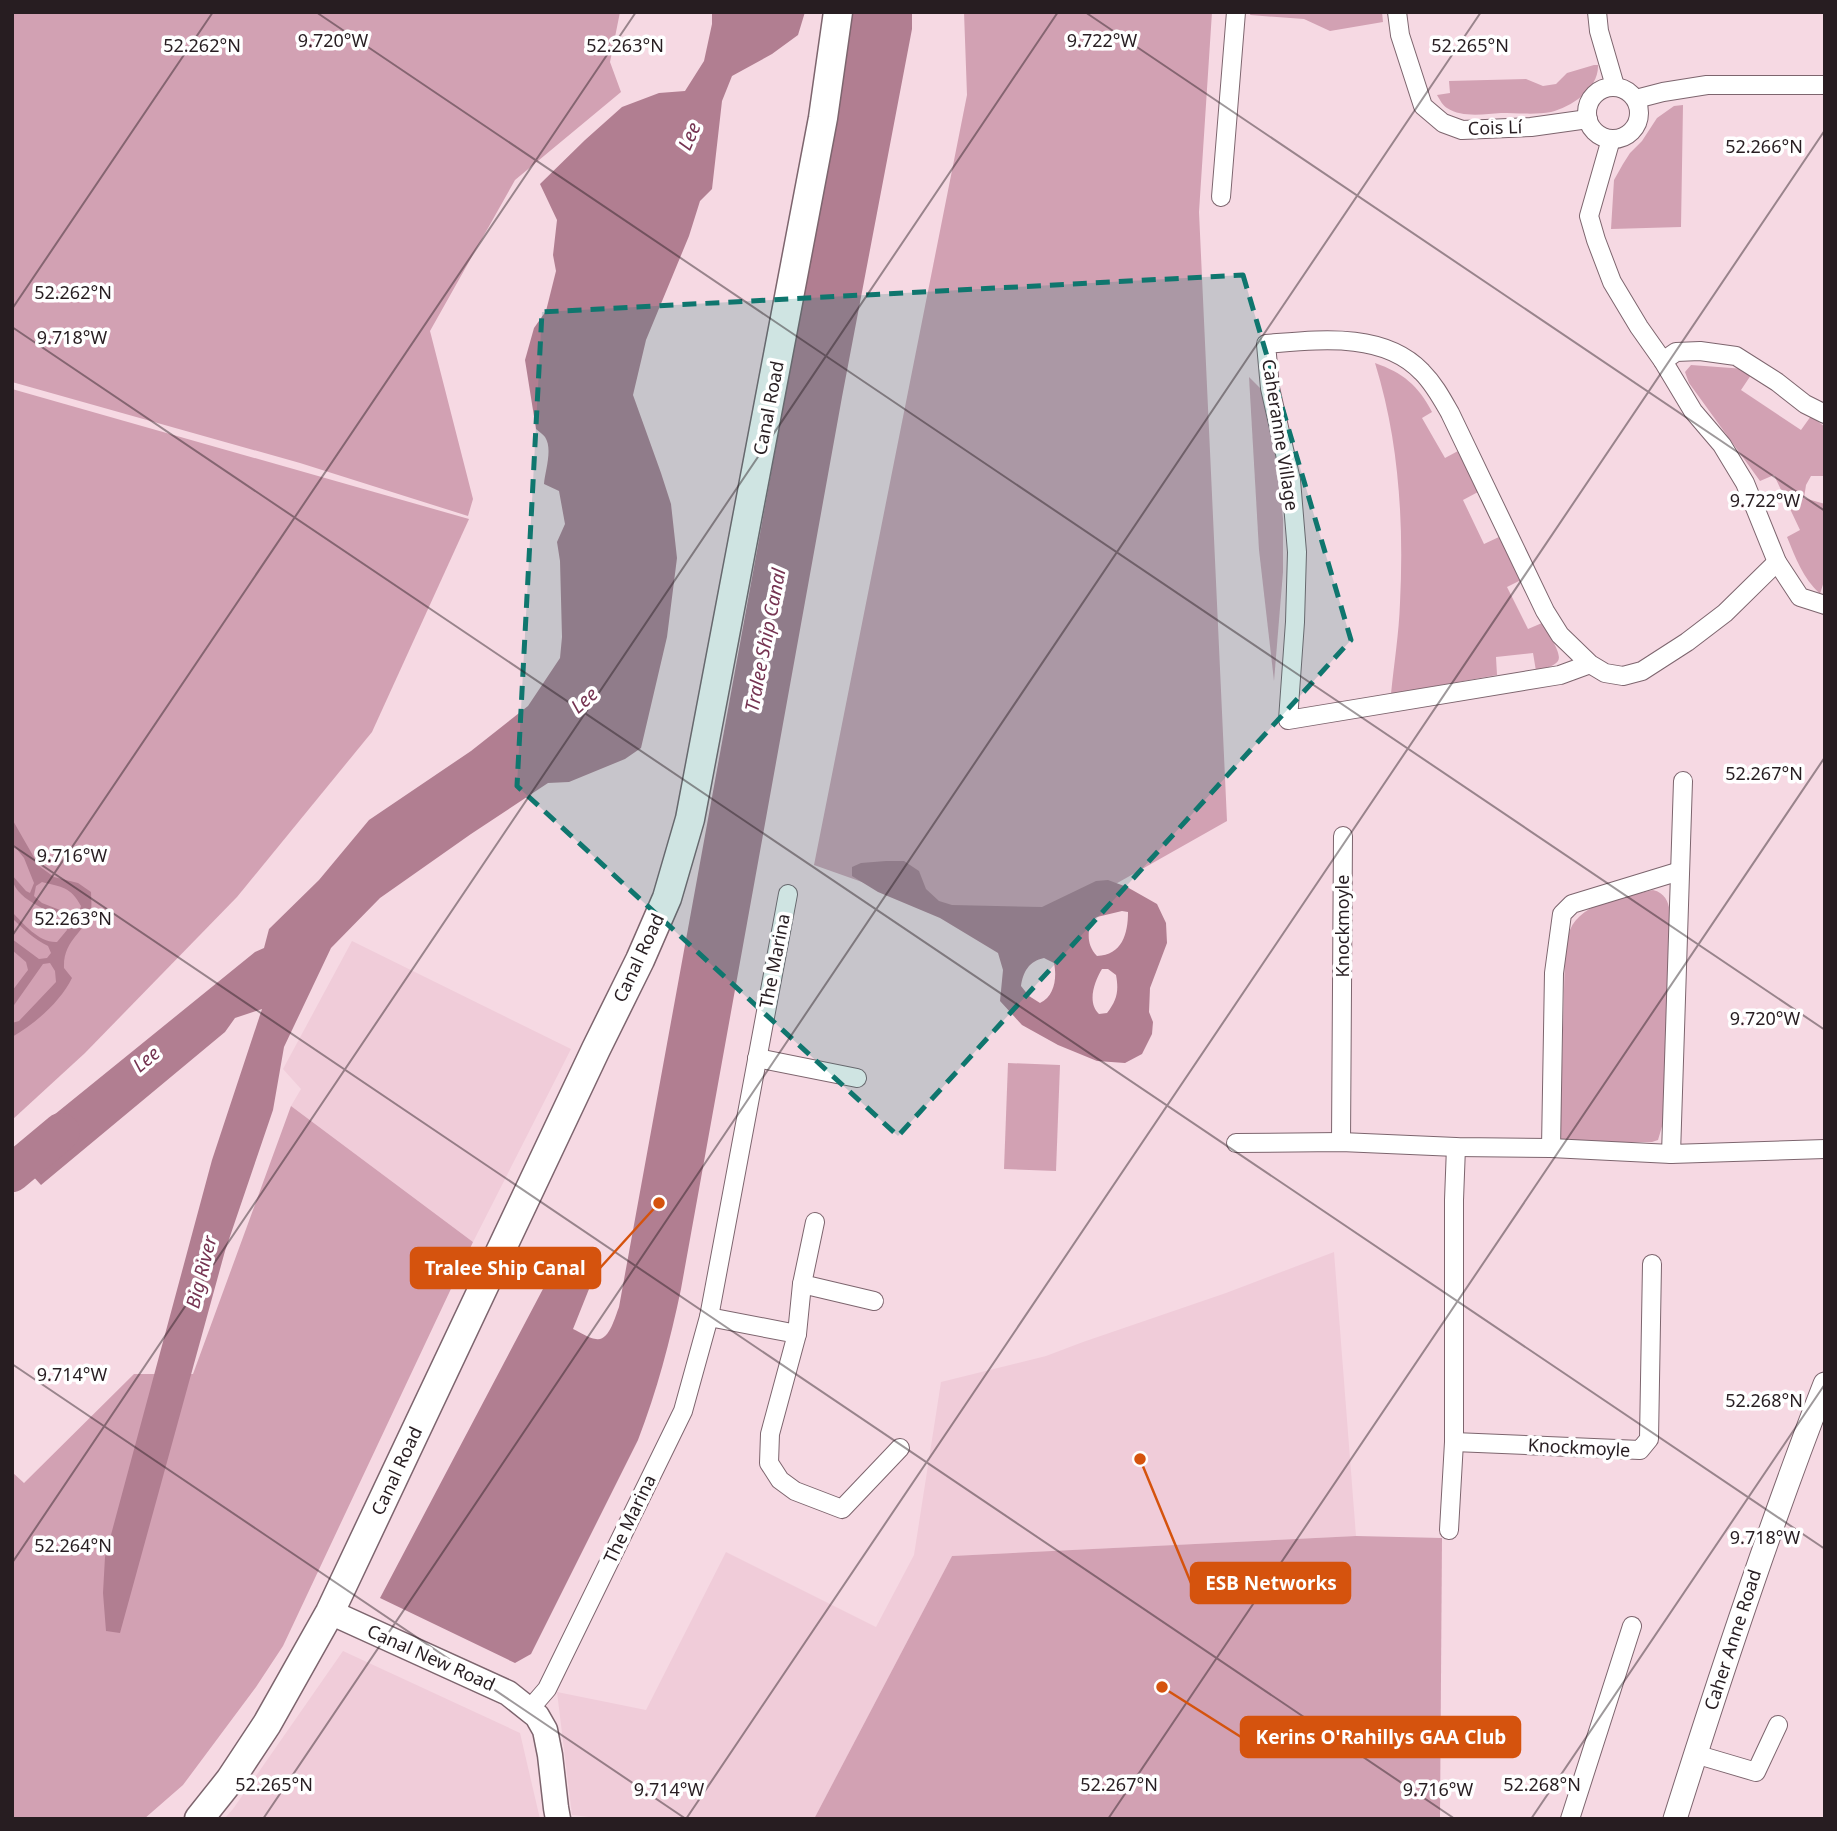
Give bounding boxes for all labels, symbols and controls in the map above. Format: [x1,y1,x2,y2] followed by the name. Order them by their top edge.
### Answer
[298,28,368,52] text: 9.720°W
[1067,28,1137,52] text: 9.722°W
[163,33,241,57] text: 52.262°N
[586,33,664,57] text: 52.263°N
[1431,33,1509,57] text: 52.265°N
[1467,114,1523,140] street label: Cois Lí
[671,118,707,154] water label: Lee
[1725,134,1803,158] text: 52.266°N
[34,280,112,304] text: 52.262°N
[37,325,107,349] text: 9.718°W
[1257,357,1305,512] street label: Caheranne Village
[747,359,789,457] street label: Canal Road
[1730,488,1800,512] text: 9.722°W
[738,565,792,714] water label: Tralee Ship Canal
[565,681,603,719] water label: Lee
[1725,761,1803,785] text: 52.267°N
[37,843,107,867] text: 9.716°W
[1330,875,1354,977] street label: Knockmoyle
[34,906,112,930] text: 52.263°N
[607,909,669,1006] street label: Canal Road
[753,912,795,1010] street label: The Marina
[1730,1006,1800,1030] text: 9.720°W
[127,1040,165,1078] water label: Lee
[179,1232,223,1311] water label: Big River
[411,1248,600,1288] callout: Tralee Ship Canal
[424,1255,586,1281] text: Tralee Ship Canal
[37,1362,107,1386] text: 9.714°W
[1725,1388,1803,1412] text: 52.268°N
[365,1422,427,1519] street label: Canal Road
[1527,1432,1631,1462] street label: Knockmoyle
[597,1470,661,1567] street label: The Marina
[1730,1525,1800,1549] text: 9.718°W
[34,1533,112,1557] text: 52.264°N
[1191,1563,1350,1603] callout: ESB Networks
[1698,1566,1766,1713] street label: Caher Anne Road
[1205,1570,1337,1596] text: ESB Networks
[364,1618,499,1696] street label: Canal New Road
[1241,1717,1520,1757] callout: Kerins O'Rahillys GAA Club
[1256,1724,1506,1750] text: Kerins O'Rahillys GAA Club
[235,1772,313,1796] text: 52.265°N
[1080,1772,1158,1796] text: 52.267°N
[1503,1772,1581,1796] text: 52.268°N
[634,1777,704,1801] text: 9.714°W
[1403,1777,1473,1801] text: 9.716°W

